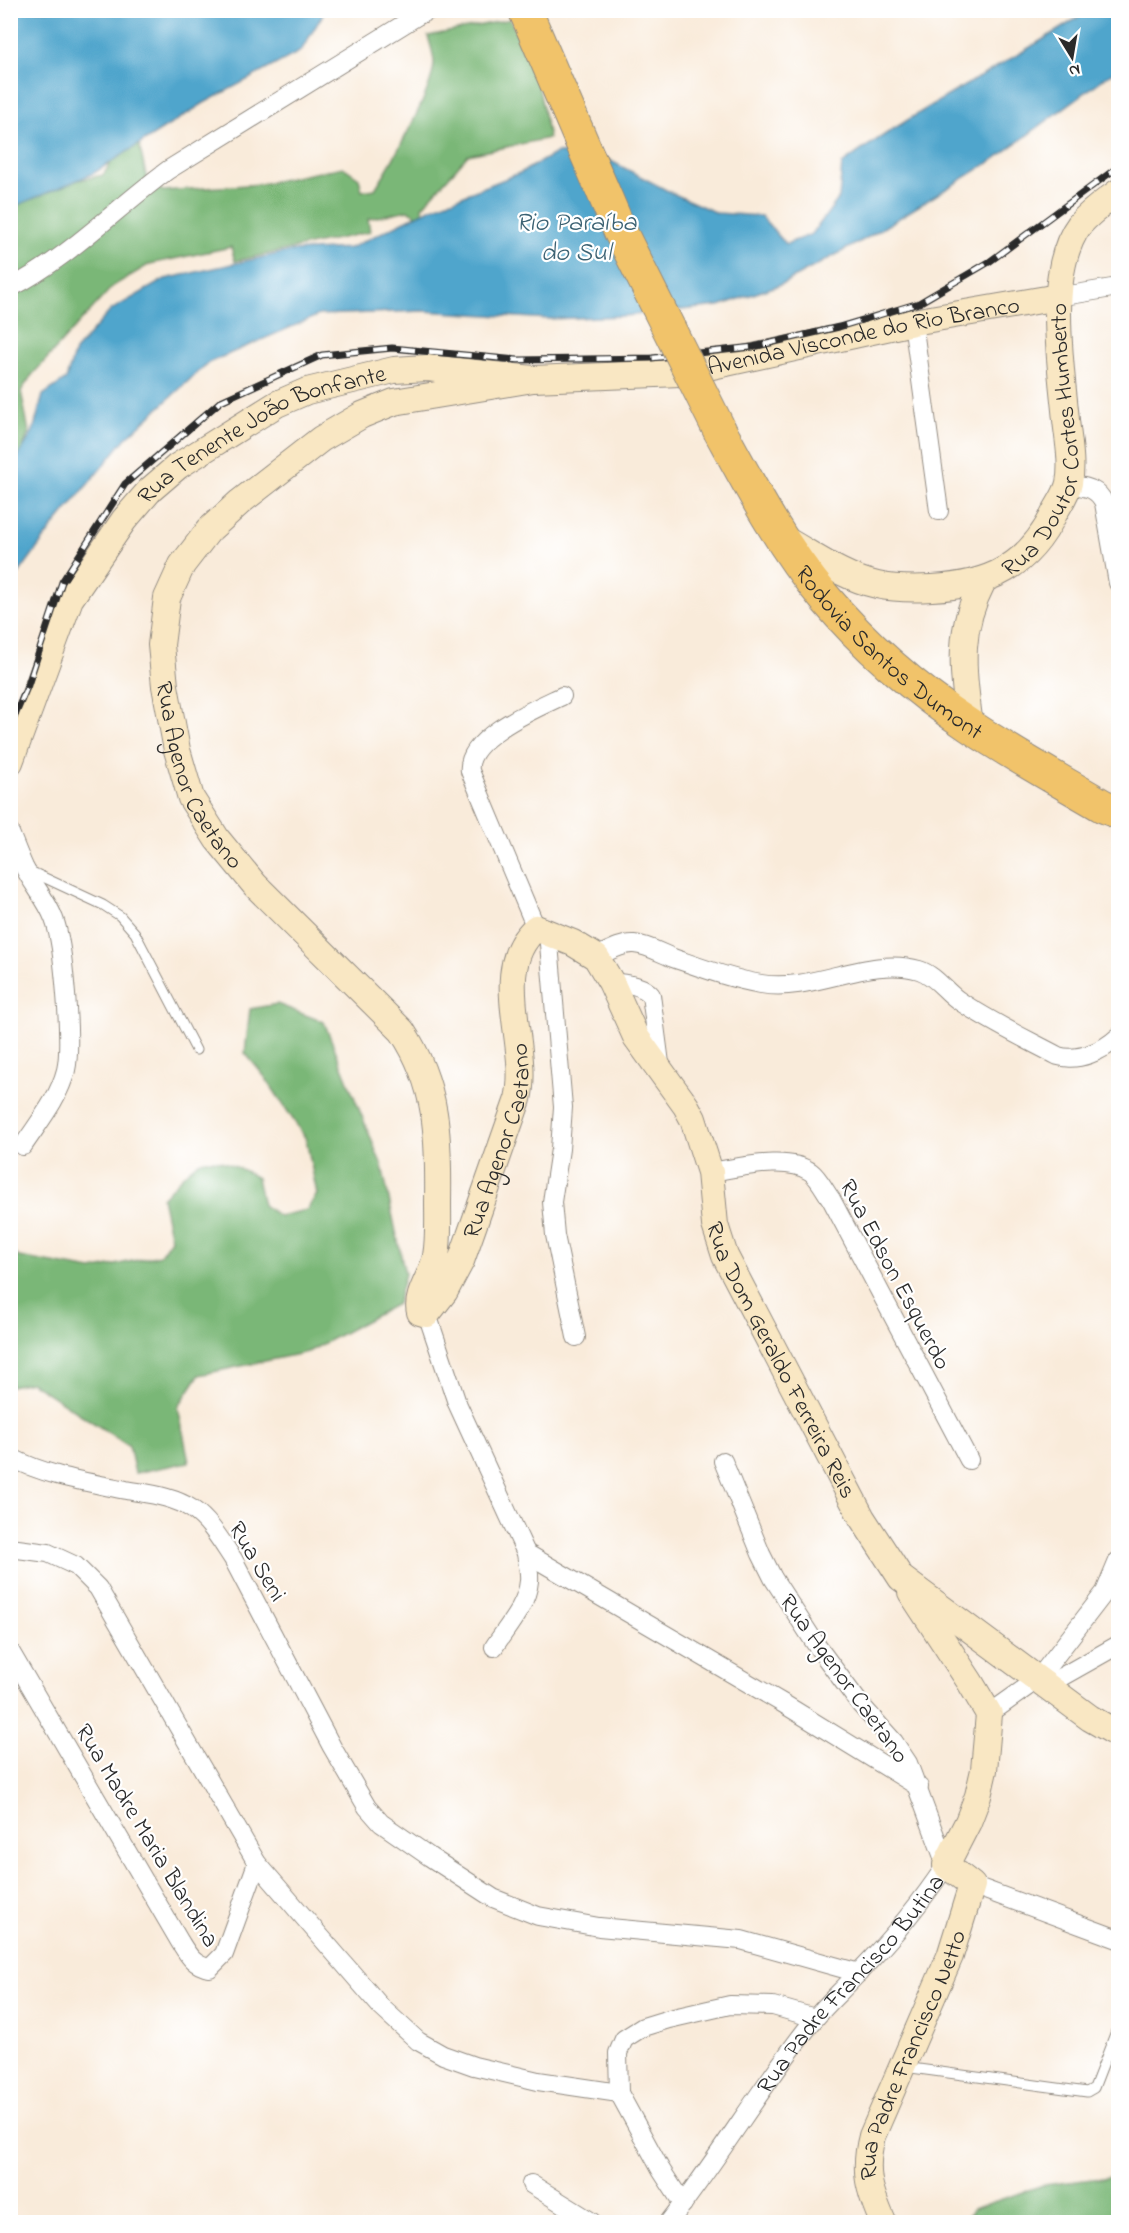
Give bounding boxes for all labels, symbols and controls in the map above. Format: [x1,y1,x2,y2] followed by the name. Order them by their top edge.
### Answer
[1042,27,1102,87] north arrow
[1067,57,1082,83] text: N
[515,205,638,273] water label: Rio Paraíba do Sul
[704,289,1023,387] street label: Avenida Visconde do Rio Branco
[996,303,1091,587] street label: Rua Doutor Cortes Humberto
[130,357,390,513] street label: Rua Tenente João Bonfante
[785,559,989,750] street label: Rodovia Santos Dumont
[145,679,250,878] street label: Rua Agenor Caetano
[455,1041,541,1244] street label: Rua Agenor Caetano
[829,1174,959,1377] street label: Rua Edson Esquerdo
[695,1218,864,1505] street label: Rua Dom Geraldo Ferreira Reis
[218,1515,294,1609] street label: Rua Seni
[769,1587,917,1772] street label: Rua Agenor Caetano
[65,1718,227,1955] street label: Rua Madre Maria Blandina
[749,1868,955,2102] street label: Rua Padre Francisco Butina
[852,1926,977,2181] street label: Rua Padre Francisco Netto

